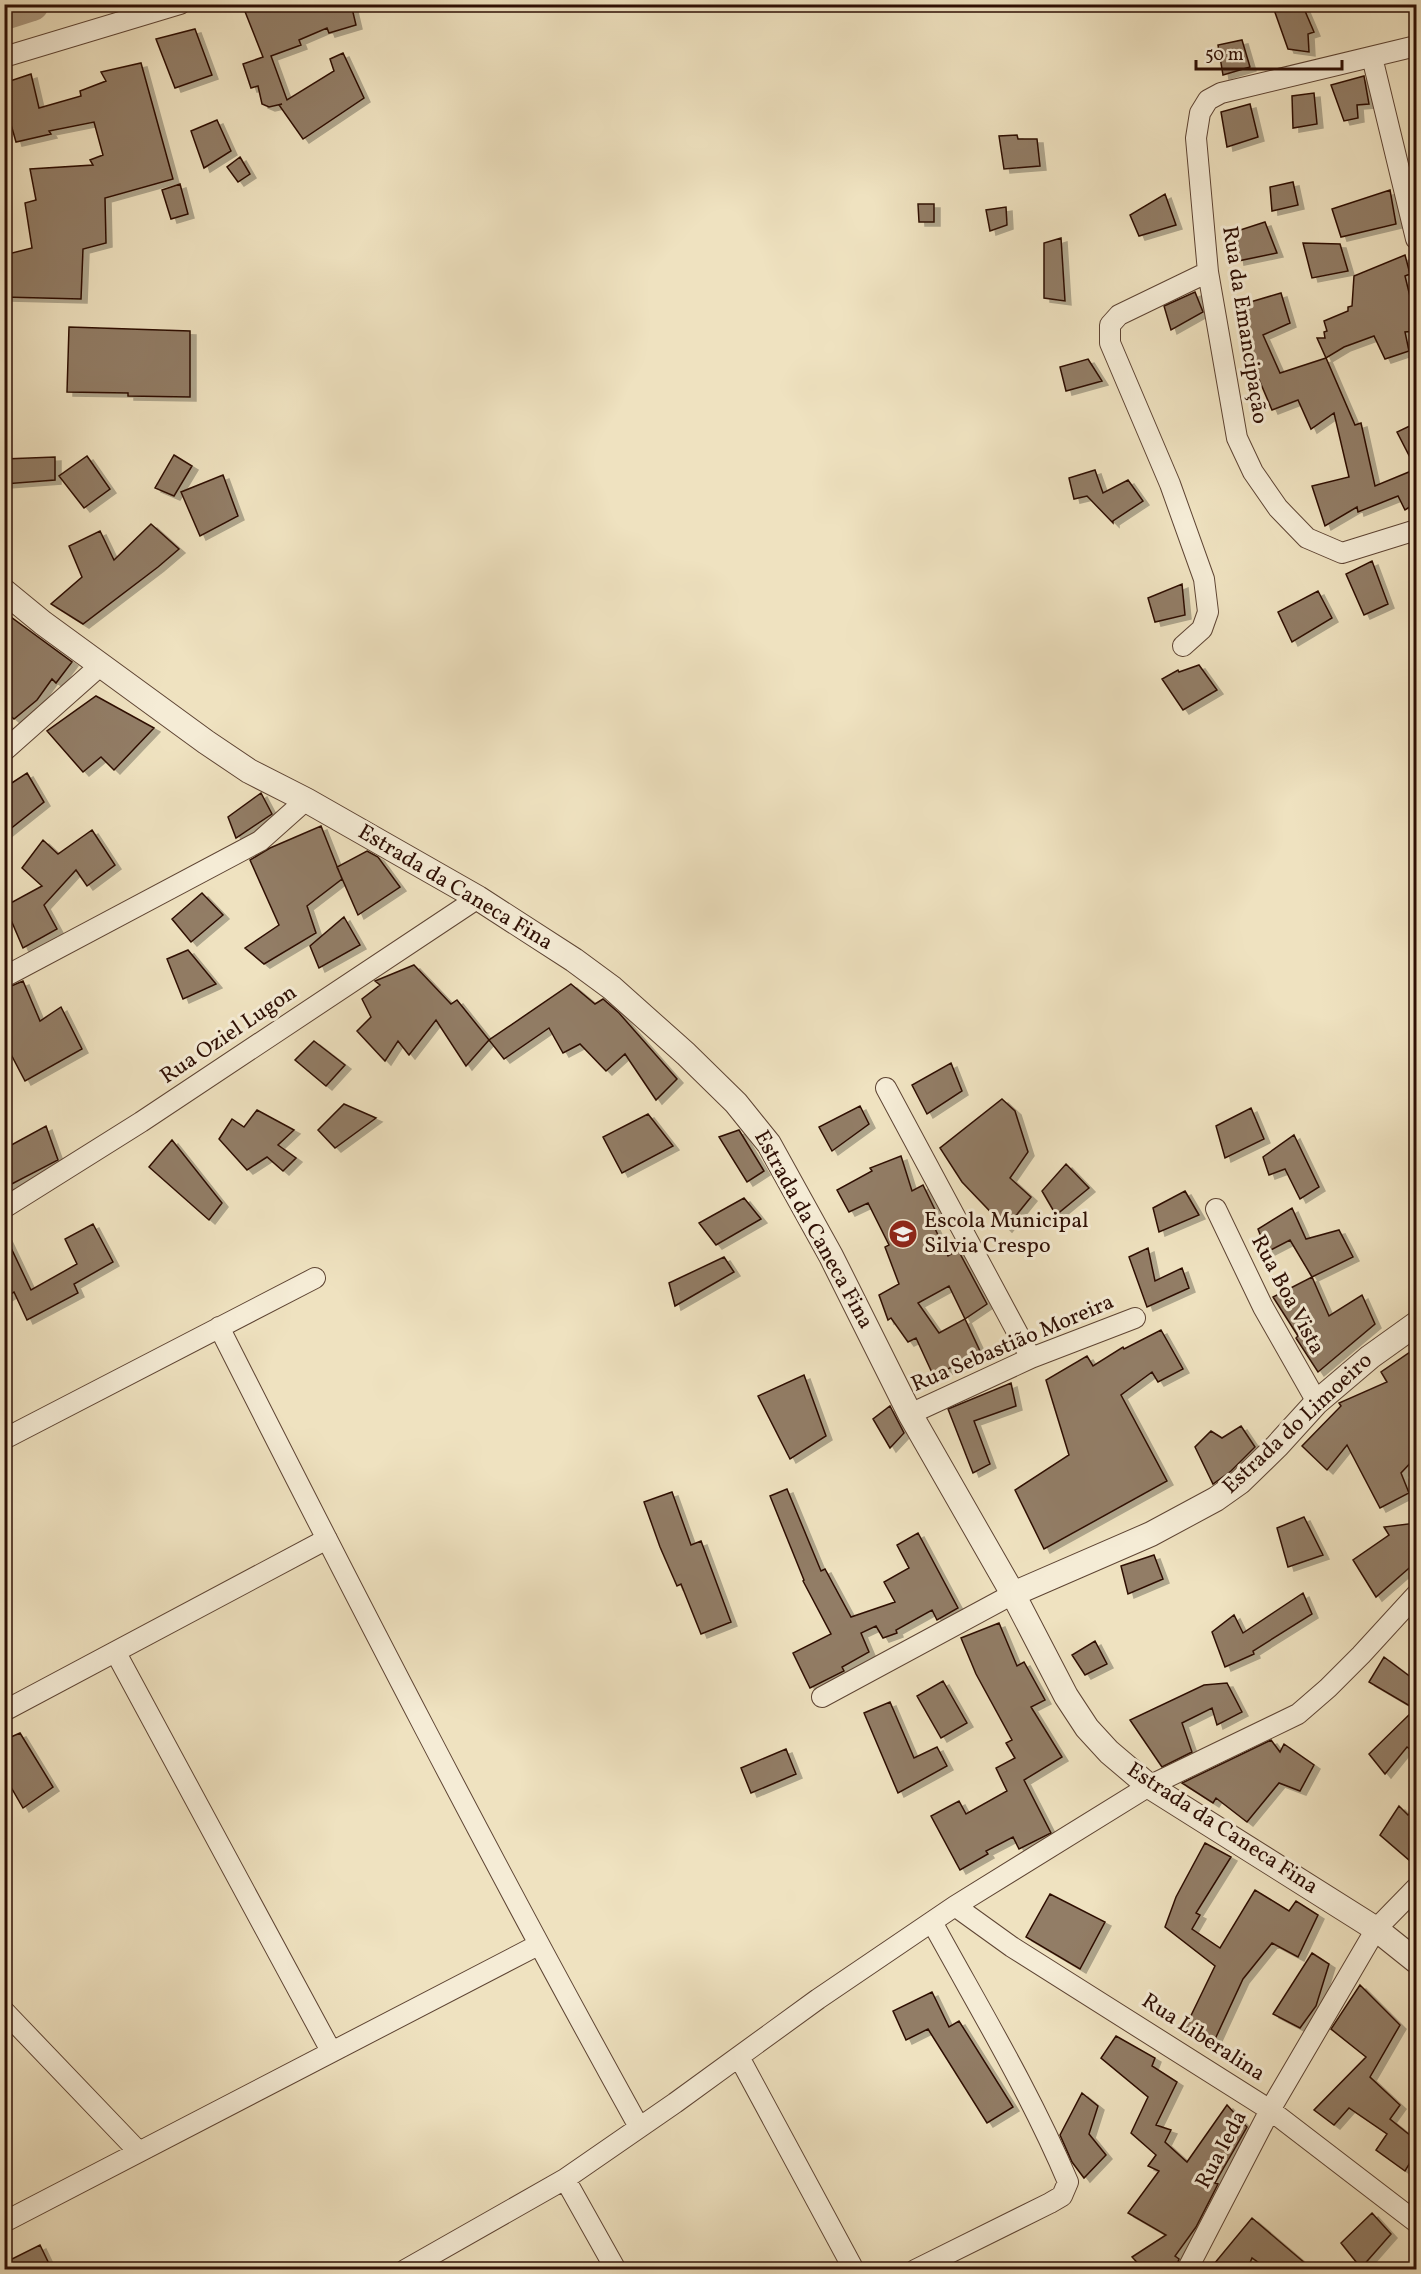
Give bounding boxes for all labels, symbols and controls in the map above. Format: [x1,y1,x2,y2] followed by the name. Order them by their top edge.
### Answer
[1196,33,1342,71] scale bar
[1205,43,1244,68] text: 50 m
[1213,224,1275,426] street label: Rua da Emancipação
[352,817,558,959] street label: Estrada da Caneca Fina
[155,978,303,1092] street label: Rua Oziel Lugon
[746,1125,881,1335] street label: Estrada da Caneca Fina
[924,1206,1089,1262] place label: Escola Municipal Silvia Crespo
[887,1218,919,1250] school or university icon: Escola Municipal Silvia Crespo
[1242,1230,1332,1360] street label: Rua Boa Vista
[907,1287,1119,1401] street label: Rua Sebastião Moreira
[1216,1346,1380,1502] street label: Estrada do Limoeiro
[1120,1755,1324,1903] street label: Estrada da Caneca Fina
[1135,1986,1271,2090] street label: Rua Liberalina
[1189,2105,1256,2195] street label: Rua Ieda

